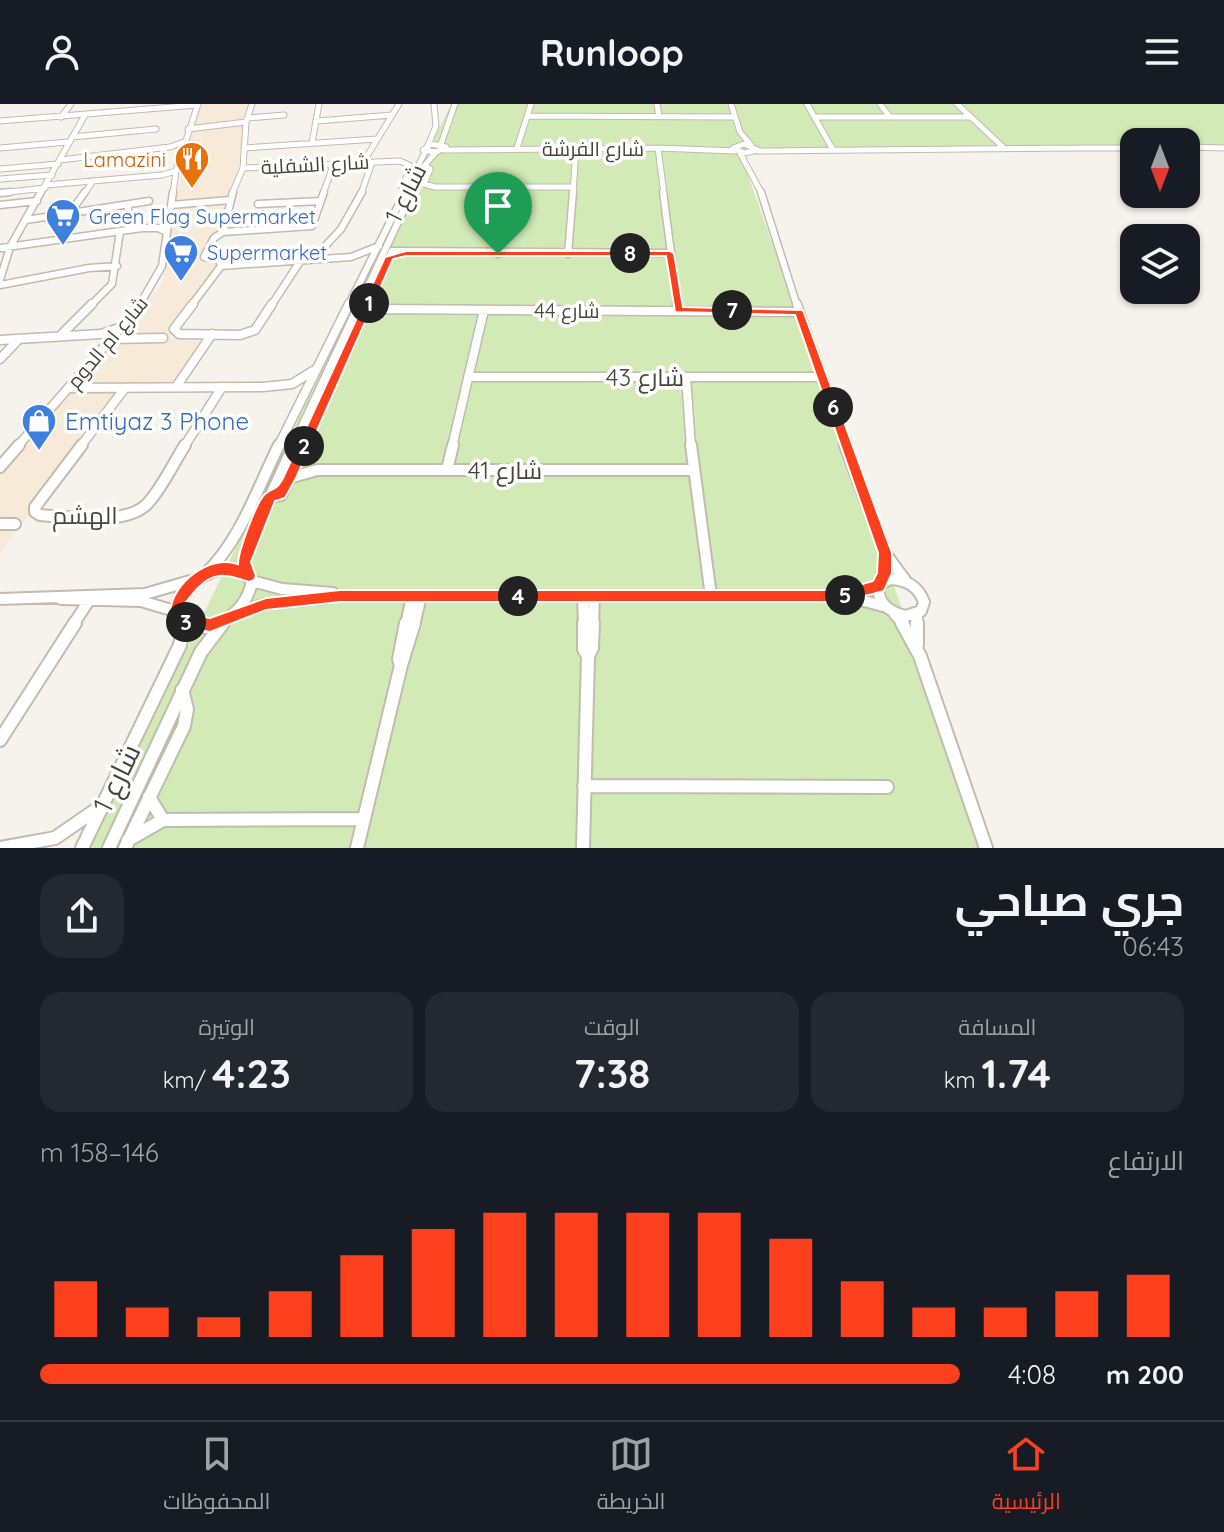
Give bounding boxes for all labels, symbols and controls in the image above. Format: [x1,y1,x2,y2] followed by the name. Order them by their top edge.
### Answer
[40,30,84,74] icon: person
[540,30,684,75] text: Runloop
[1140,30,1184,74] icon: menu
[1120,128,1200,208] north arrow
[1120,128,1200,304] map controls
[542,136,644,163] street label: شارع الفرشة
[173,140,211,190] restaurant icon: Lamazini
[83,147,166,172] place label: Lamazini
[260,149,370,181] street label: شارع الشفلية
[378,159,434,228] street label: شارع 1
[464,172,532,254] pin
[476,184,520,228] icon: arrive
[44,197,82,247] supermarket icon: Green Flag Supermarket
[89,204,316,229] place label: Green Flag Supermarket
[1120,224,1200,304] button: layers
[162,233,200,283] supermarket icon: Supermarket
[610,233,650,273] pin: 8
[624,239,636,267] text: 8
[207,240,327,265] place label: Supermarket
[349,283,389,323] pin: 1
[365,289,373,317] text: 1
[712,290,752,330] pin: 7
[61,291,154,394] street label: شارع ام الدوم
[726,296,738,324] text: 7
[534,298,600,325] street label: شارع 44
[606,362,684,394] street label: شارع 43
[813,387,853,427] pin: 6
[827,393,839,421] text: 6
[20,402,58,452] shop icon: Emtiyaz 3 Phone
[65,406,249,436] place label: Emtiyaz 3 Phone
[284,426,324,466] pin: 2
[298,432,310,460] text: 2
[468,455,542,487] street label: شارع 41
[52,500,118,532] street label: الهشم
[825,575,865,615] pin: 5
[498,576,538,616] pin: 4
[839,581,851,609] text: 5
[512,582,524,610] text: 4
[166,602,206,642] pin: 3
[180,608,192,636] text: 3
[84,738,149,819] street label: شارع 1
[955,872,1184,927] text: جري صباحي
[40,874,124,958] button: share
[1122,930,1184,963] text: 06:43
[198,1013,255,1041] text: الوتيرة
[584,1013,640,1041] text: الوقت
[958,1013,1036,1041] text: المسافة
[212,1048,291,1098] text: 4:23
[574,1048,650,1098] text: 7:38
[982,1048,1051,1098] text: 1.74
[163,1066,212,1094] text: /km
[944,1066,982,1094] text: km
[40,1136,159,1169] text: 146–158 m
[1108,1144,1184,1177] text: الارتفاع
[1008,1358,1056,1391] text: 4:08
[1106,1358,1184,1391] text: 200 m
[163,1432,270,1522] tab: المحفوظات
[597,1432,665,1522] tab: الخريطة
[992,1432,1061,1522] tab: الرئيسية

